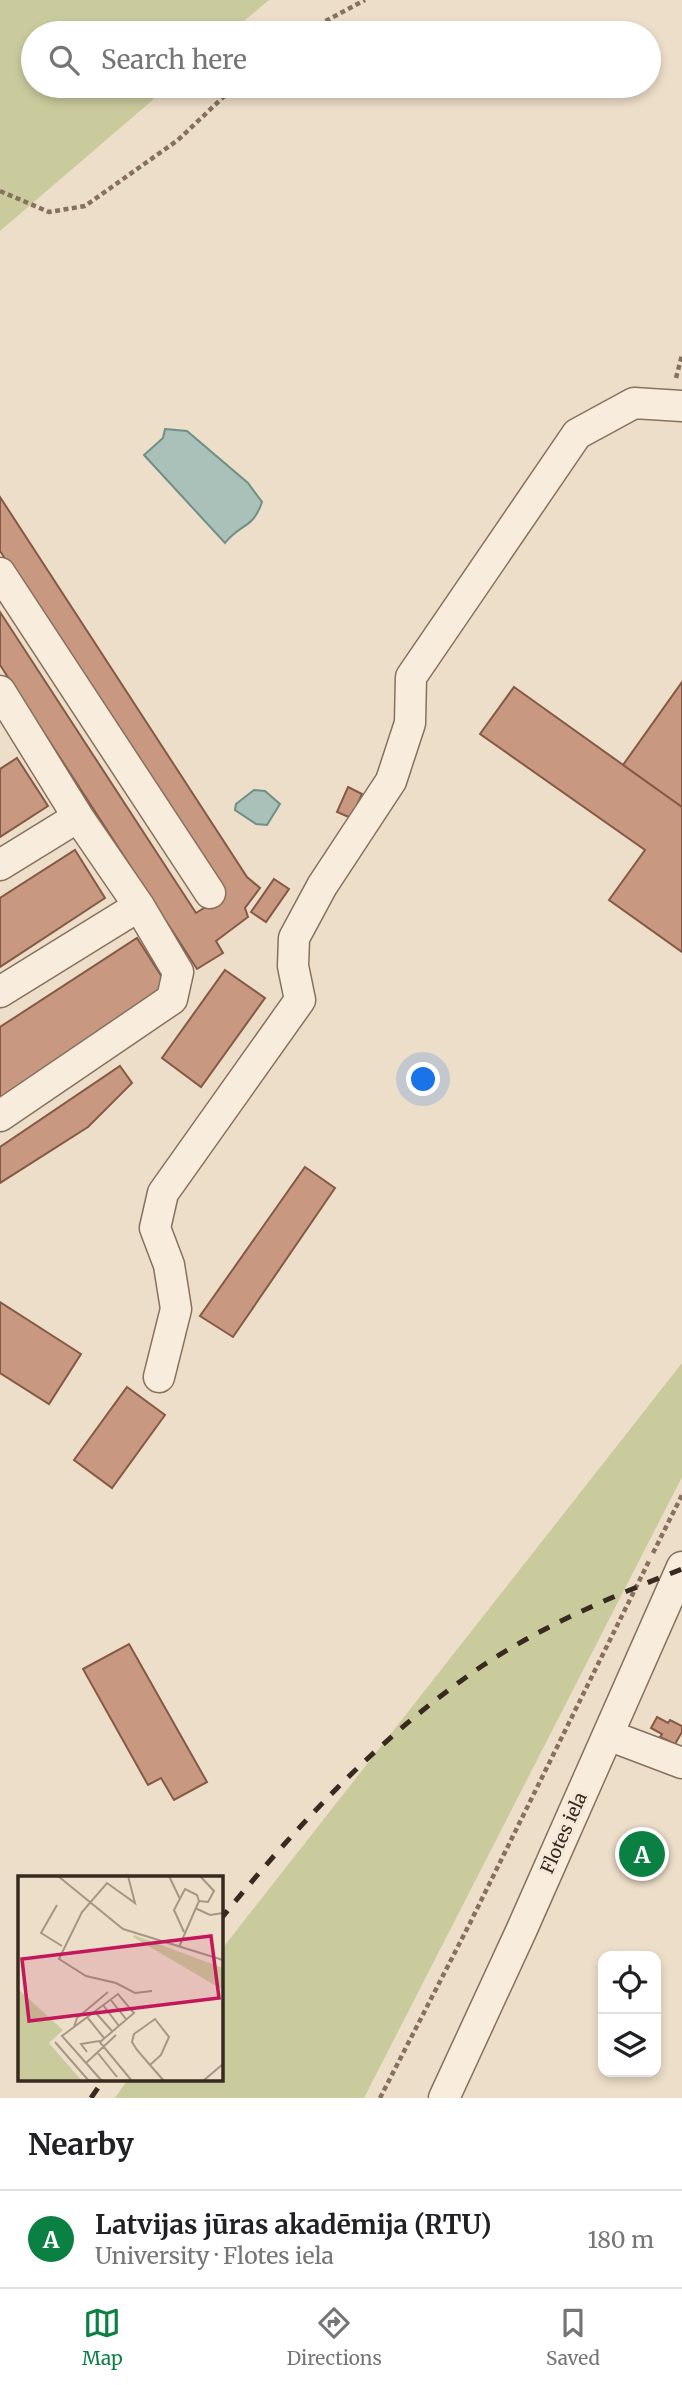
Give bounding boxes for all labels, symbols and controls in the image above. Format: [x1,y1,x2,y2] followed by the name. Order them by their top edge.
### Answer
[21,21,661,98] search box
[45,41,83,79] icon: search
[101,43,247,76] text: Search here
[406,1062,440,1096] your location
[535,1788,592,1877] street label: Flotes iela
[619,1828,665,1880] pin: A
[18,1876,222,2080] inset map
[598,1951,661,2077] map controls
[598,1951,661,2014] button: locate
[598,2014,661,2077] button: layers
[28,2125,134,2163] text: Nearby
[95,2208,491,2241] text: Latvijas jūras akadēmija (RTU)
[43,2225,59,2254] text: A
[588,2225,654,2254] text: 180 m
[95,2241,334,2270] text: University · Flotes iela
[82,2304,123,2370] tab: Map
[287,2304,382,2370] tab: Directions
[546,2304,600,2370] tab: Saved

